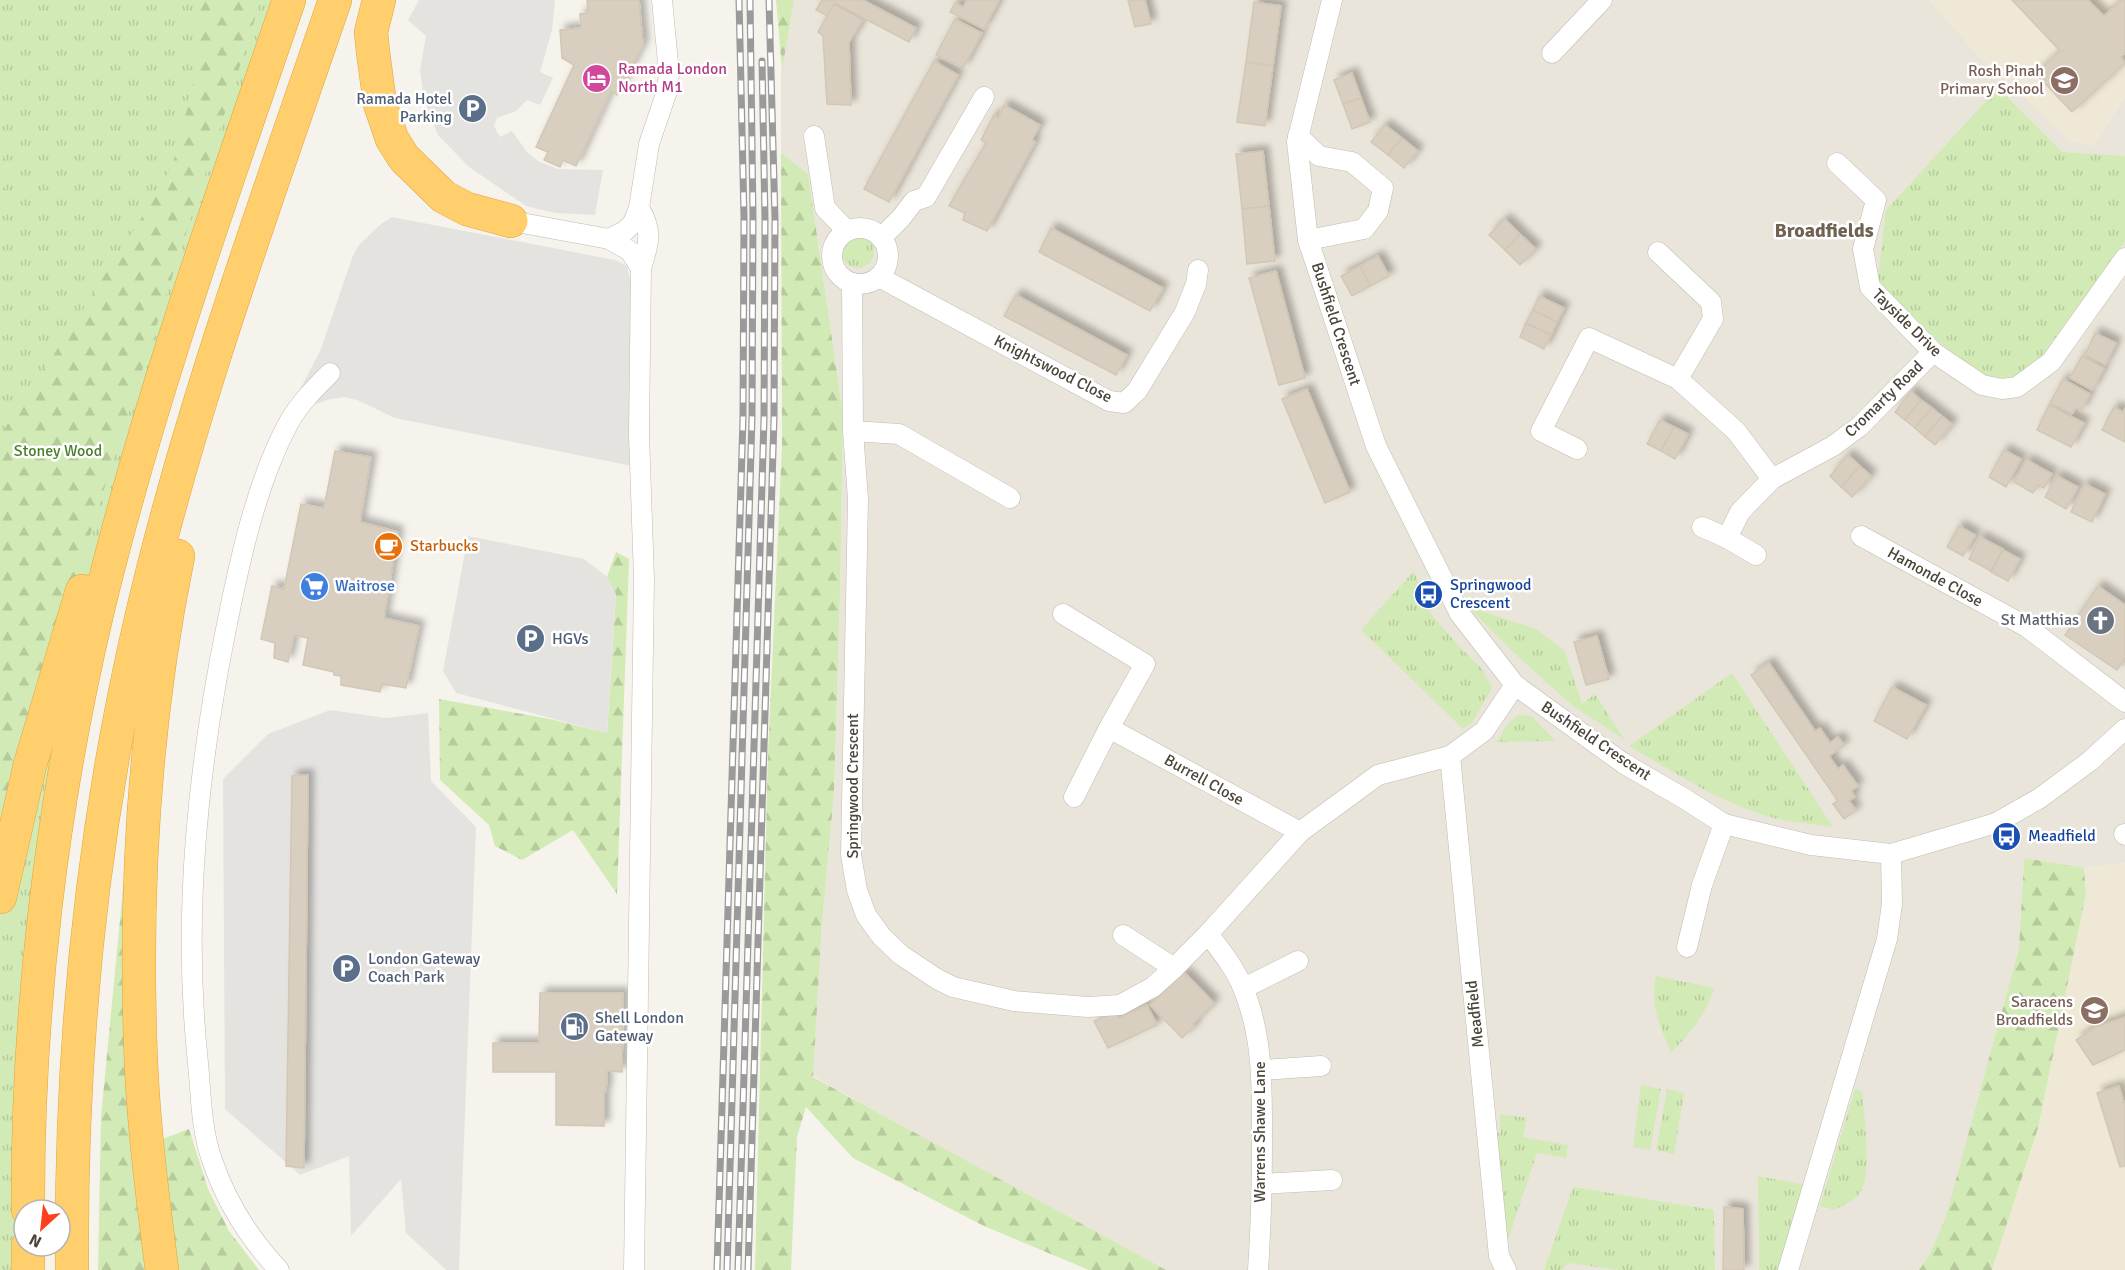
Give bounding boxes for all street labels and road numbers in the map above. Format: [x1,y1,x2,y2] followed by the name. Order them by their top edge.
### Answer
[1307,260,1365,388] street label: Bushfield Crescent
[1868,285,1946,361] street label: Tayside Drive
[991,331,1115,407] street label: Knightswood Close
[1841,357,1927,441] street label: Cromarty Road
[1884,543,1986,611] street label: Hamonde Close
[1537,697,1655,785] street label: Bushfield Crescent
[843,713,863,859] street label: Springwood Crescent
[1161,750,1247,810] street label: Burrell Close
[1462,979,1488,1049] street label: Meadfield
[1250,1061,1270,1203] street label: Warrens Shawe Lane

